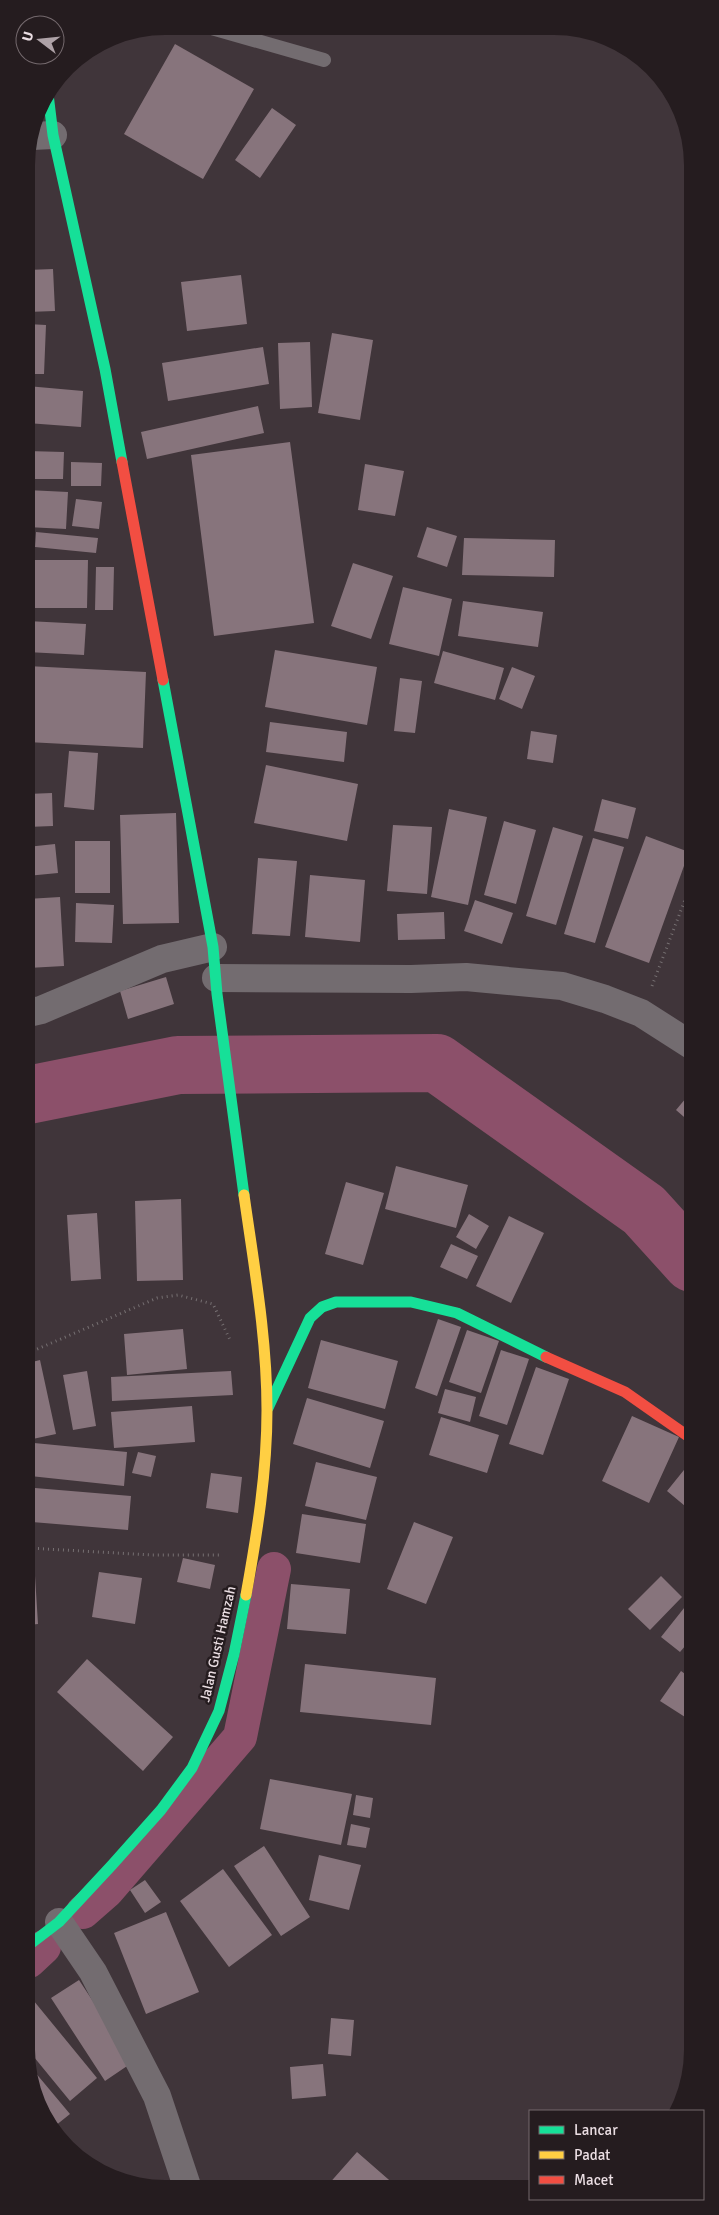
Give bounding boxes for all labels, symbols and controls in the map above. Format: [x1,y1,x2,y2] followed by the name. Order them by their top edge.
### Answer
[15,15,65,65] north arrow
[19,30,37,43] text: U
[196,1584,240,1704] street label: Jalan Gusti Hamzah
[529,2110,704,2200] legend
[574,2121,618,2139] text: Lancar
[574,2146,610,2164] text: Padat
[574,2171,613,2189] text: Macet

